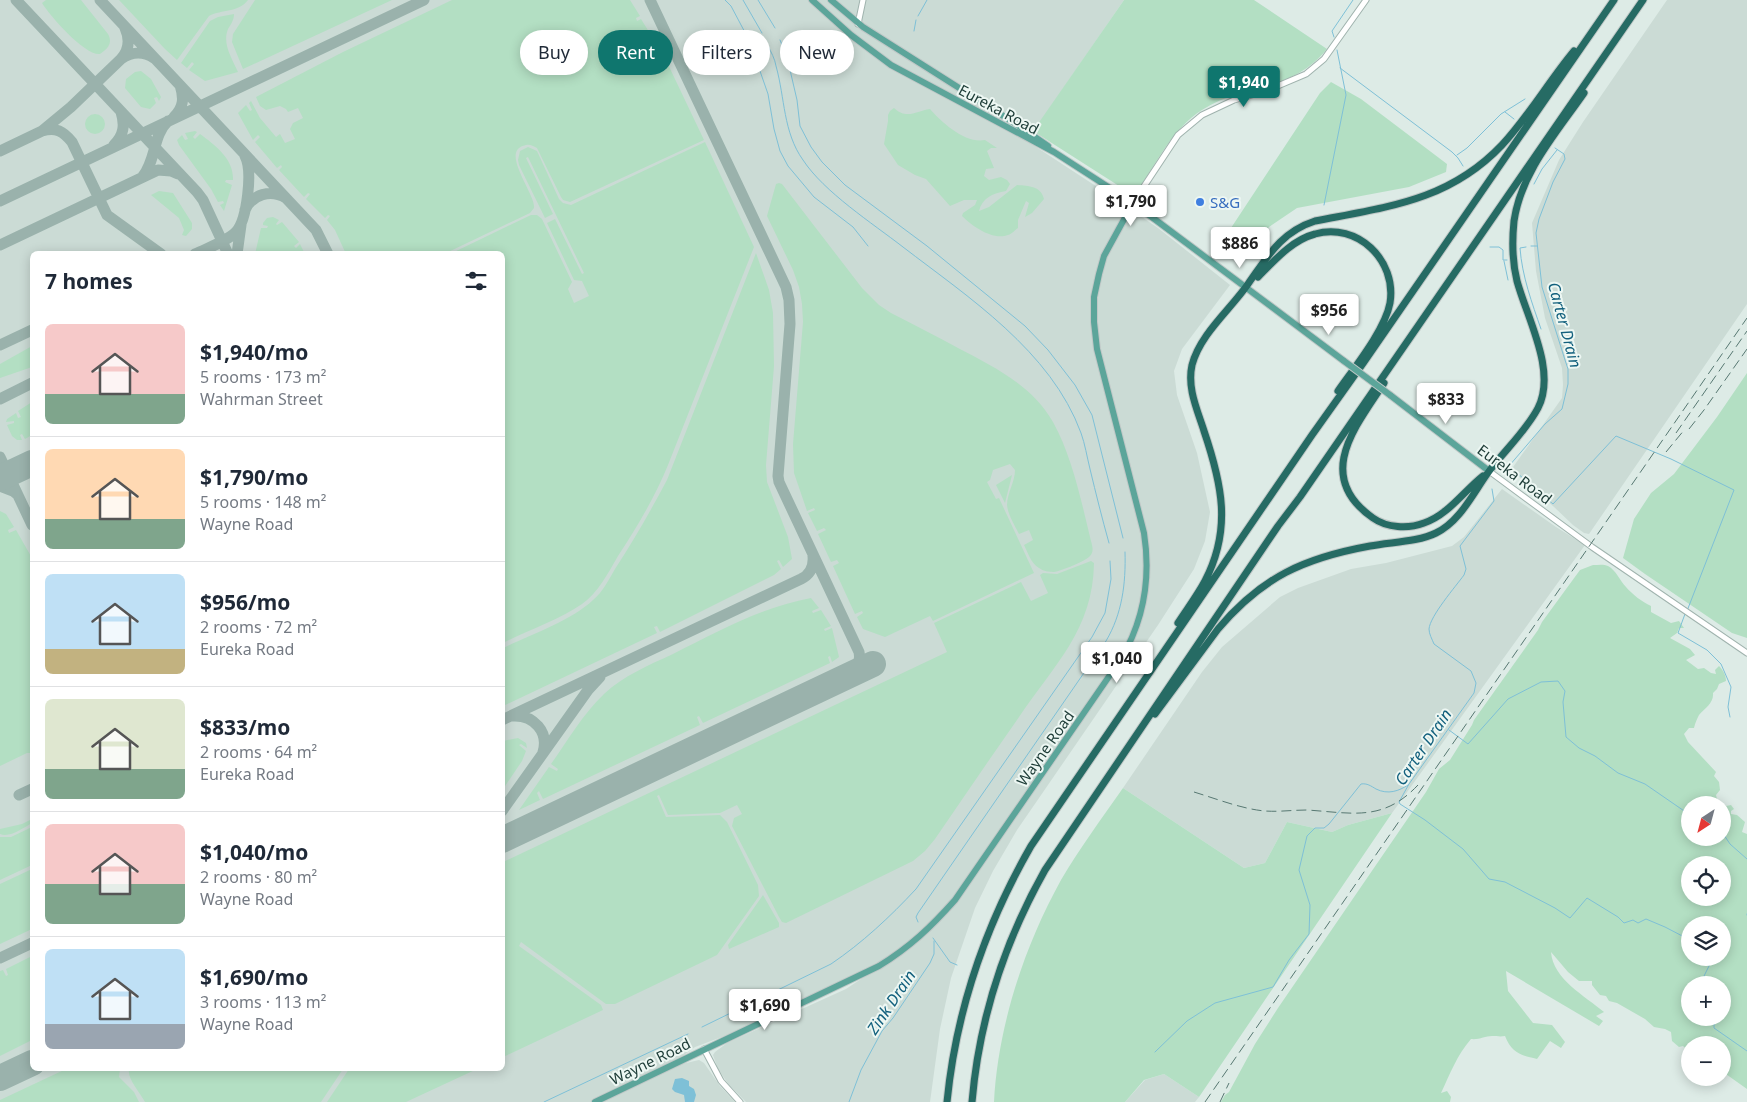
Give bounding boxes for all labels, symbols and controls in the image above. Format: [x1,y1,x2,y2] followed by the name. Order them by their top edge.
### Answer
[520,30,588,75] chip: Buy
[598,30,673,75] chip: Rent
[683,30,770,75] chip: Filters
[780,30,854,75] chip: New
[1203,66,1285,108] pin: $1,940
[1219,71,1269,93] text: $1,940
[955,79,1043,139] street label: Eureka Road
[1090,184,1172,227] pin: $1,790
[1106,190,1156,212] text: $1,790
[1210,192,1240,212] place label: S&G
[1194,196,1206,208] marker: S&G
[1210,226,1270,269] pin: $886
[1222,232,1258,254] text: $886
[45,267,133,295] text: 7 homes
[462,267,490,295] icon: filters
[1543,280,1587,370] water label: Carter Drain
[1299,294,1359,336] pin: $956
[1311,299,1347,321] text: $956
[200,338,308,366] text: $1,940/mo
[85,344,145,404] icon: home
[200,366,326,388] text: 5 rooms · 173 m²
[1416,382,1476,425] pin: $833
[200,388,323,410] text: Wahrman Street
[1428,388,1464,410] text: $833
[1474,439,1556,509] street label: Eureka Road
[200,463,308,491] text: $1,790/mo
[85,469,145,529] icon: home
[200,491,326,513] text: 5 rooms · 148 m²
[200,513,293,535] text: Wayne Road
[200,588,290,616] text: $956/mo
[85,594,145,654] icon: home
[200,616,317,638] text: 2 rooms · 72 m²
[200,638,294,660] text: Eureka Road
[1076,642,1158,684] pin: $1,040
[1092,647,1142,669] text: $1,040
[1389,704,1457,790] water label: Carter Drain
[1012,706,1078,790] street label: Wayne Road
[200,713,290,741] text: $833/mo
[85,719,145,779] icon: home
[200,741,317,763] text: 2 rooms · 64 m²
[200,763,294,785] text: Eureka Road
[1681,796,1731,846] north arrow
[1681,796,1731,1086] map controls
[200,838,308,866] text: $1,040/mo
[85,844,145,904] icon: home
[1681,856,1731,906] button: locate
[200,866,317,888] text: 2 rooms · 80 m²
[200,888,293,910] text: Wayne Road
[1681,916,1731,966] button: layers
[200,963,308,991] text: $1,690/mo
[861,966,921,1039] water label: Zink Drain
[85,969,145,1029] icon: home
[1681,976,1731,1026] button: +
[724,988,806,1031] pin: $1,690
[200,991,326,1013] text: 3 rooms · 113 m²
[740,994,790,1016] text: $1,690
[200,1013,293,1035] text: Wayne Road
[606,1033,694,1089] street label: Wayne Road
[1681,1036,1731,1086] button: −

